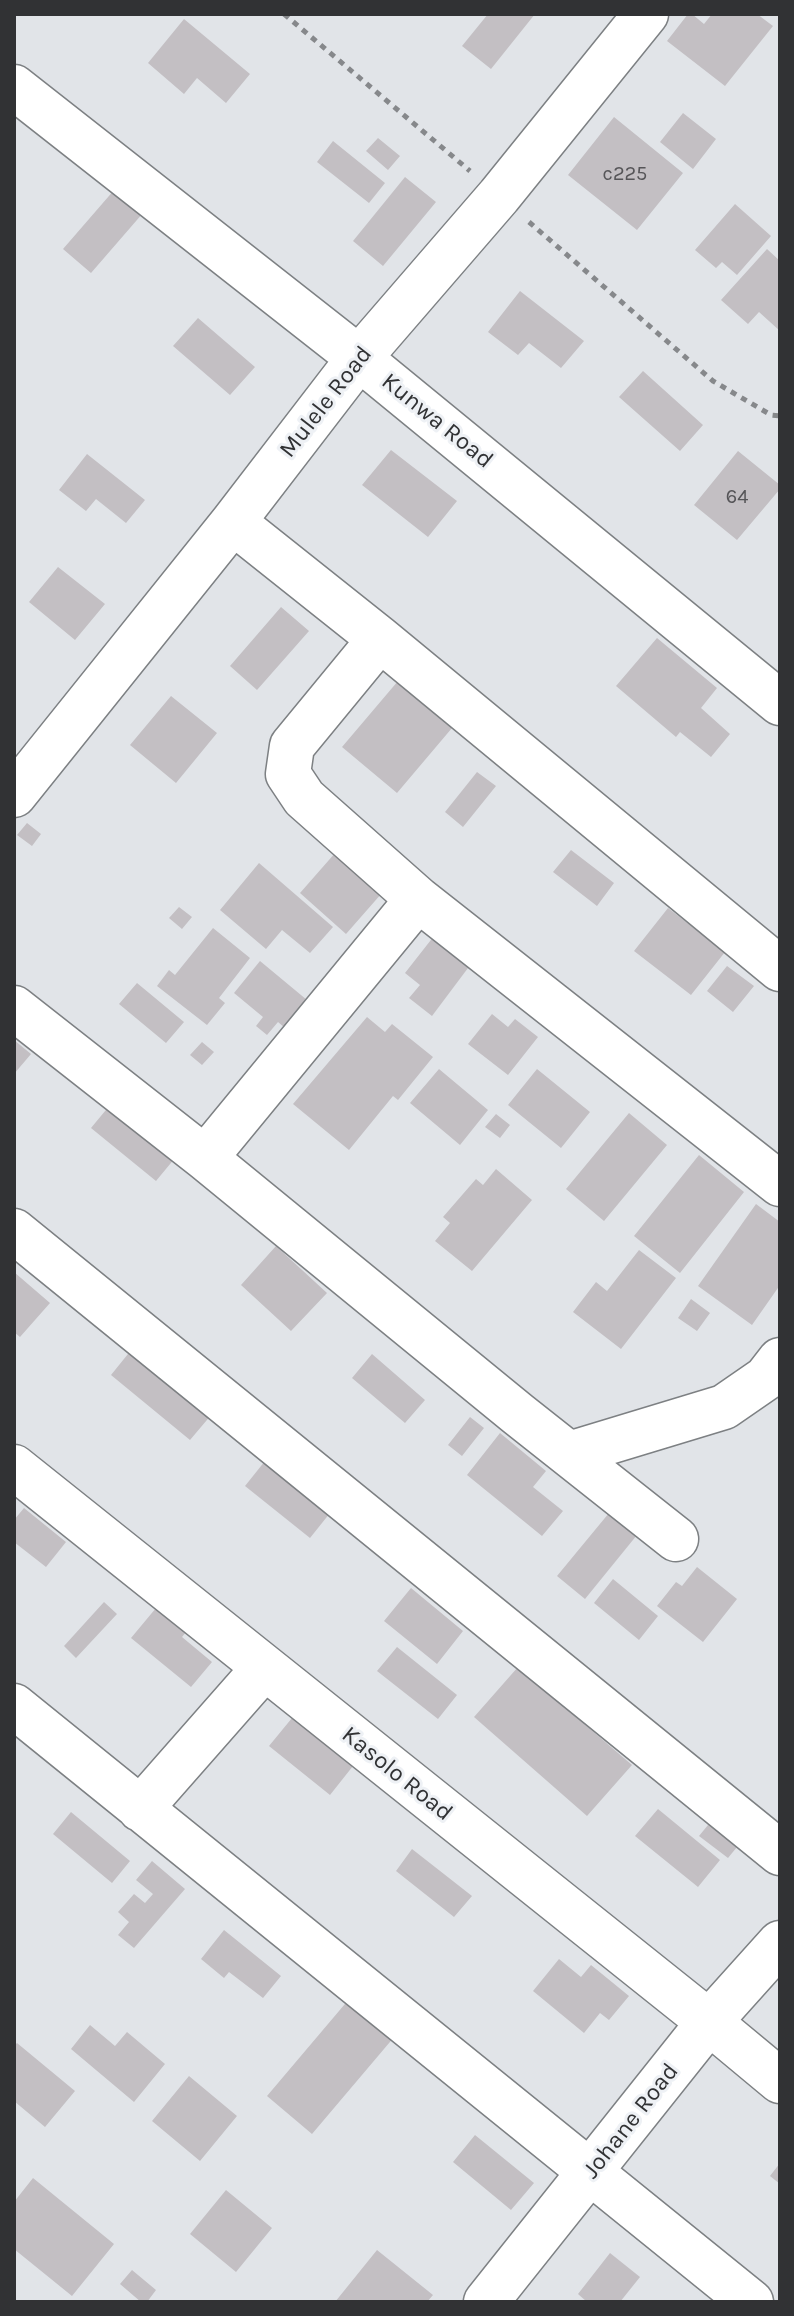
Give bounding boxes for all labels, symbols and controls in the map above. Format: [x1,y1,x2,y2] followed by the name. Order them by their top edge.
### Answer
[603,162,647,186] house number: c225
[273,340,379,464] street label: Mulele Road
[375,367,499,475] street label: Kunwa Road
[726,485,748,509] house number: 64
[336,1721,458,1827] street label: Kasolo Road
[577,2058,685,2184] street label: Johane Road

